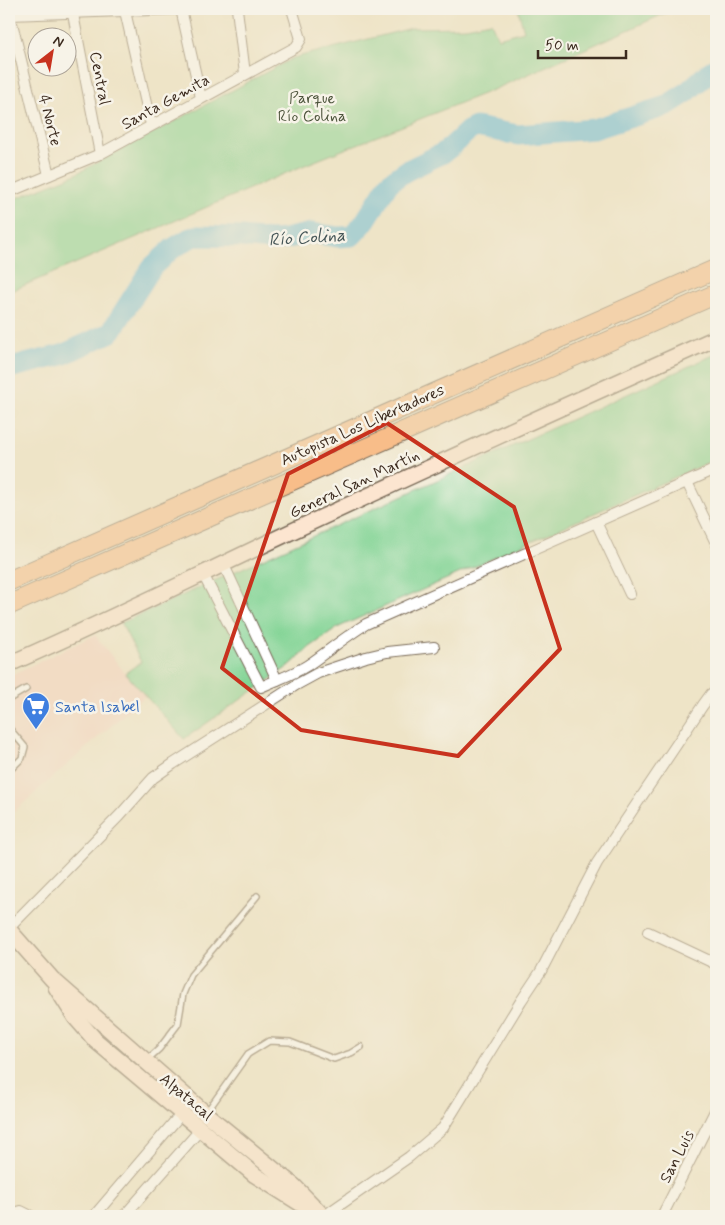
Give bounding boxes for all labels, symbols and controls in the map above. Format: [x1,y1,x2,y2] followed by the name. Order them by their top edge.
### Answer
[28,28,78,78] north arrow
[538,28,625,60] scale bar
[50,32,67,52] text: N
[545,36,579,56] text: 50 m
[84,50,115,107] street label: Central
[118,69,214,135] street label: Santa Gemita
[278,88,346,127] park label: Parque Río Colina
[33,93,66,148] street label: 4 Norte
[268,223,346,253] water label: Río Colina
[277,380,448,471] street label: Autopista Los Libertadores
[286,445,423,524] street label: General San Martín
[21,691,51,730] supermarket icon: Santa Isabel
[55,697,140,718] place label: Santa Isabel
[155,1069,217,1126] street label: Alpatacal
[655,1127,700,1187] street label: San Luis

